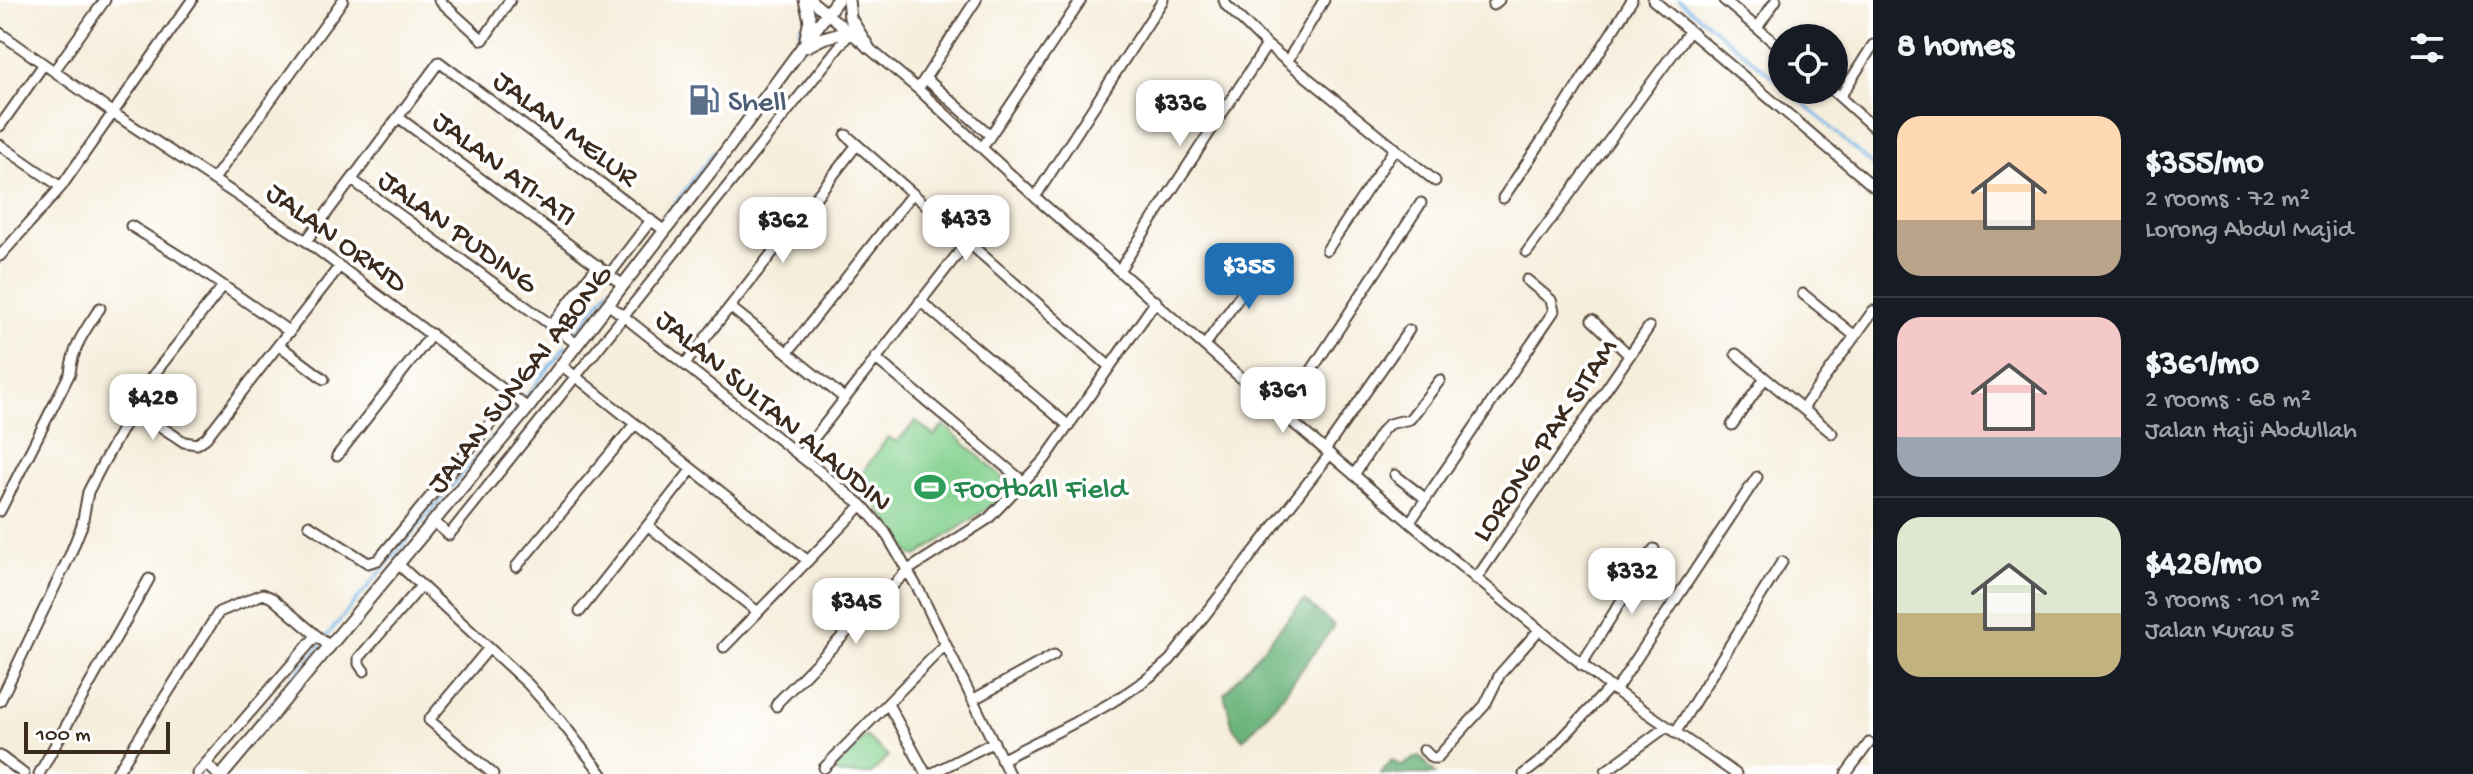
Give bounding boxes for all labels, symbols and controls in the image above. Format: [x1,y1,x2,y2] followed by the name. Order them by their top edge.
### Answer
[1768,24,1848,104] map controls
[1768,24,1848,104] button: locate
[2405,26,2449,70] icon: filters
[1897,28,2014,68] text: 8 homes
[485,65,645,197] street label: JALAN MELUR
[1133,80,1227,148] pin: $336
[687,83,721,117] fuel station icon: Shell
[728,87,787,122] place label: Shell
[1154,90,1206,121] text: $336
[424,105,582,236] street label: JALAN ATI-ATI
[2145,145,2264,185] text: $355/mo
[1961,148,2057,244] icon: home
[370,164,544,304] street label: JALAN PUDING
[258,177,413,303] street label: JALAN ORKID
[2145,185,2310,216] text: 2 rooms · 72 m²
[919,195,1013,263] pin: $433
[736,197,830,265] pin: $362
[941,205,991,236] text: $433
[757,207,809,238] text: $362
[2145,216,2353,247] text: Lorong Abdul Majid
[1202,243,1296,311] pin: $355
[1223,253,1275,284] text: $355
[421,259,622,502] street label: JALAN SUNGAI ABONG
[647,304,897,521] street label: JALAN SULTAN ALAUDIN
[1466,333,1628,550] street label: LORONG PAK SITAM
[2145,346,2259,386] text: $361/mo
[1961,349,2057,445] icon: home
[1236,367,1330,435] pin: $361
[106,374,200,442] pin: $428
[1259,377,1307,408] text: $361
[128,384,178,415] text: $428
[2145,386,2311,417] text: 2 rooms · 68 m²
[2145,417,2357,448] text: Jalan Haji Abdullah
[913,470,947,504] sports icon: Football Field
[953,474,1130,509] place label: Football Field
[2145,546,2262,586] text: $428/mo
[1585,548,1679,616] pin: $332
[1961,549,2057,645] icon: home
[1606,558,1658,589] text: $332
[809,578,903,646] pin: $345
[2145,586,2320,617] text: 3 rooms · 101 m²
[830,588,882,619] text: $345
[2145,617,2294,648] text: Jalan Kurau 5
[24,718,170,754] scale bar
[36,723,91,749] text: 100 m

